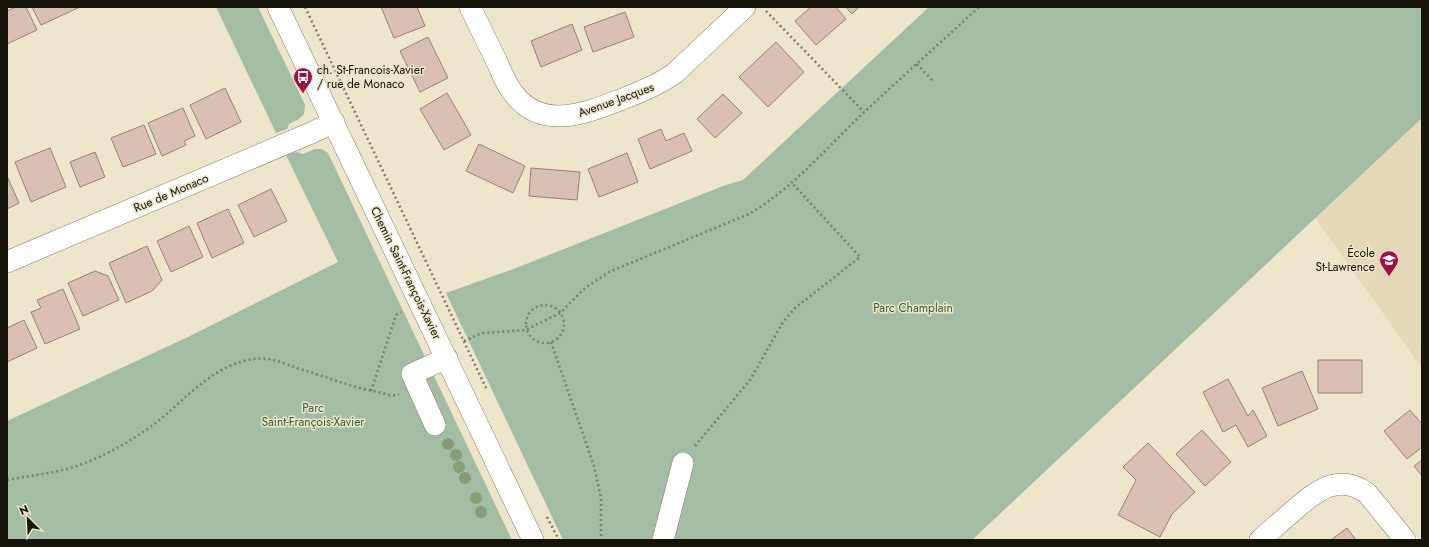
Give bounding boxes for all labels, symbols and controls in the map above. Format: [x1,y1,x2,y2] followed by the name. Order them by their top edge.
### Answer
[317,61,425,93] place label: ch. St-Francois-Xavier / rue de Monaco
[292,66,314,94] bus stop icon: ch. St-Francois-Xavier / rue de Monaco
[576,78,657,122] street label: Avenue Jacques
[131,169,212,217] street label: Rue de Monaco
[366,203,446,343] street label: Chemin Saint-François-Xavier
[1315,244,1375,276] place label: École St-Lawrence
[1378,249,1400,277] school or university icon: École St-Lawrence
[873,299,953,317] park label: Parc Champlain
[262,399,365,431] park label: Parc Saint-François-Xavier
[8,499,48,539] north arrow
[17,501,31,519] text: N

